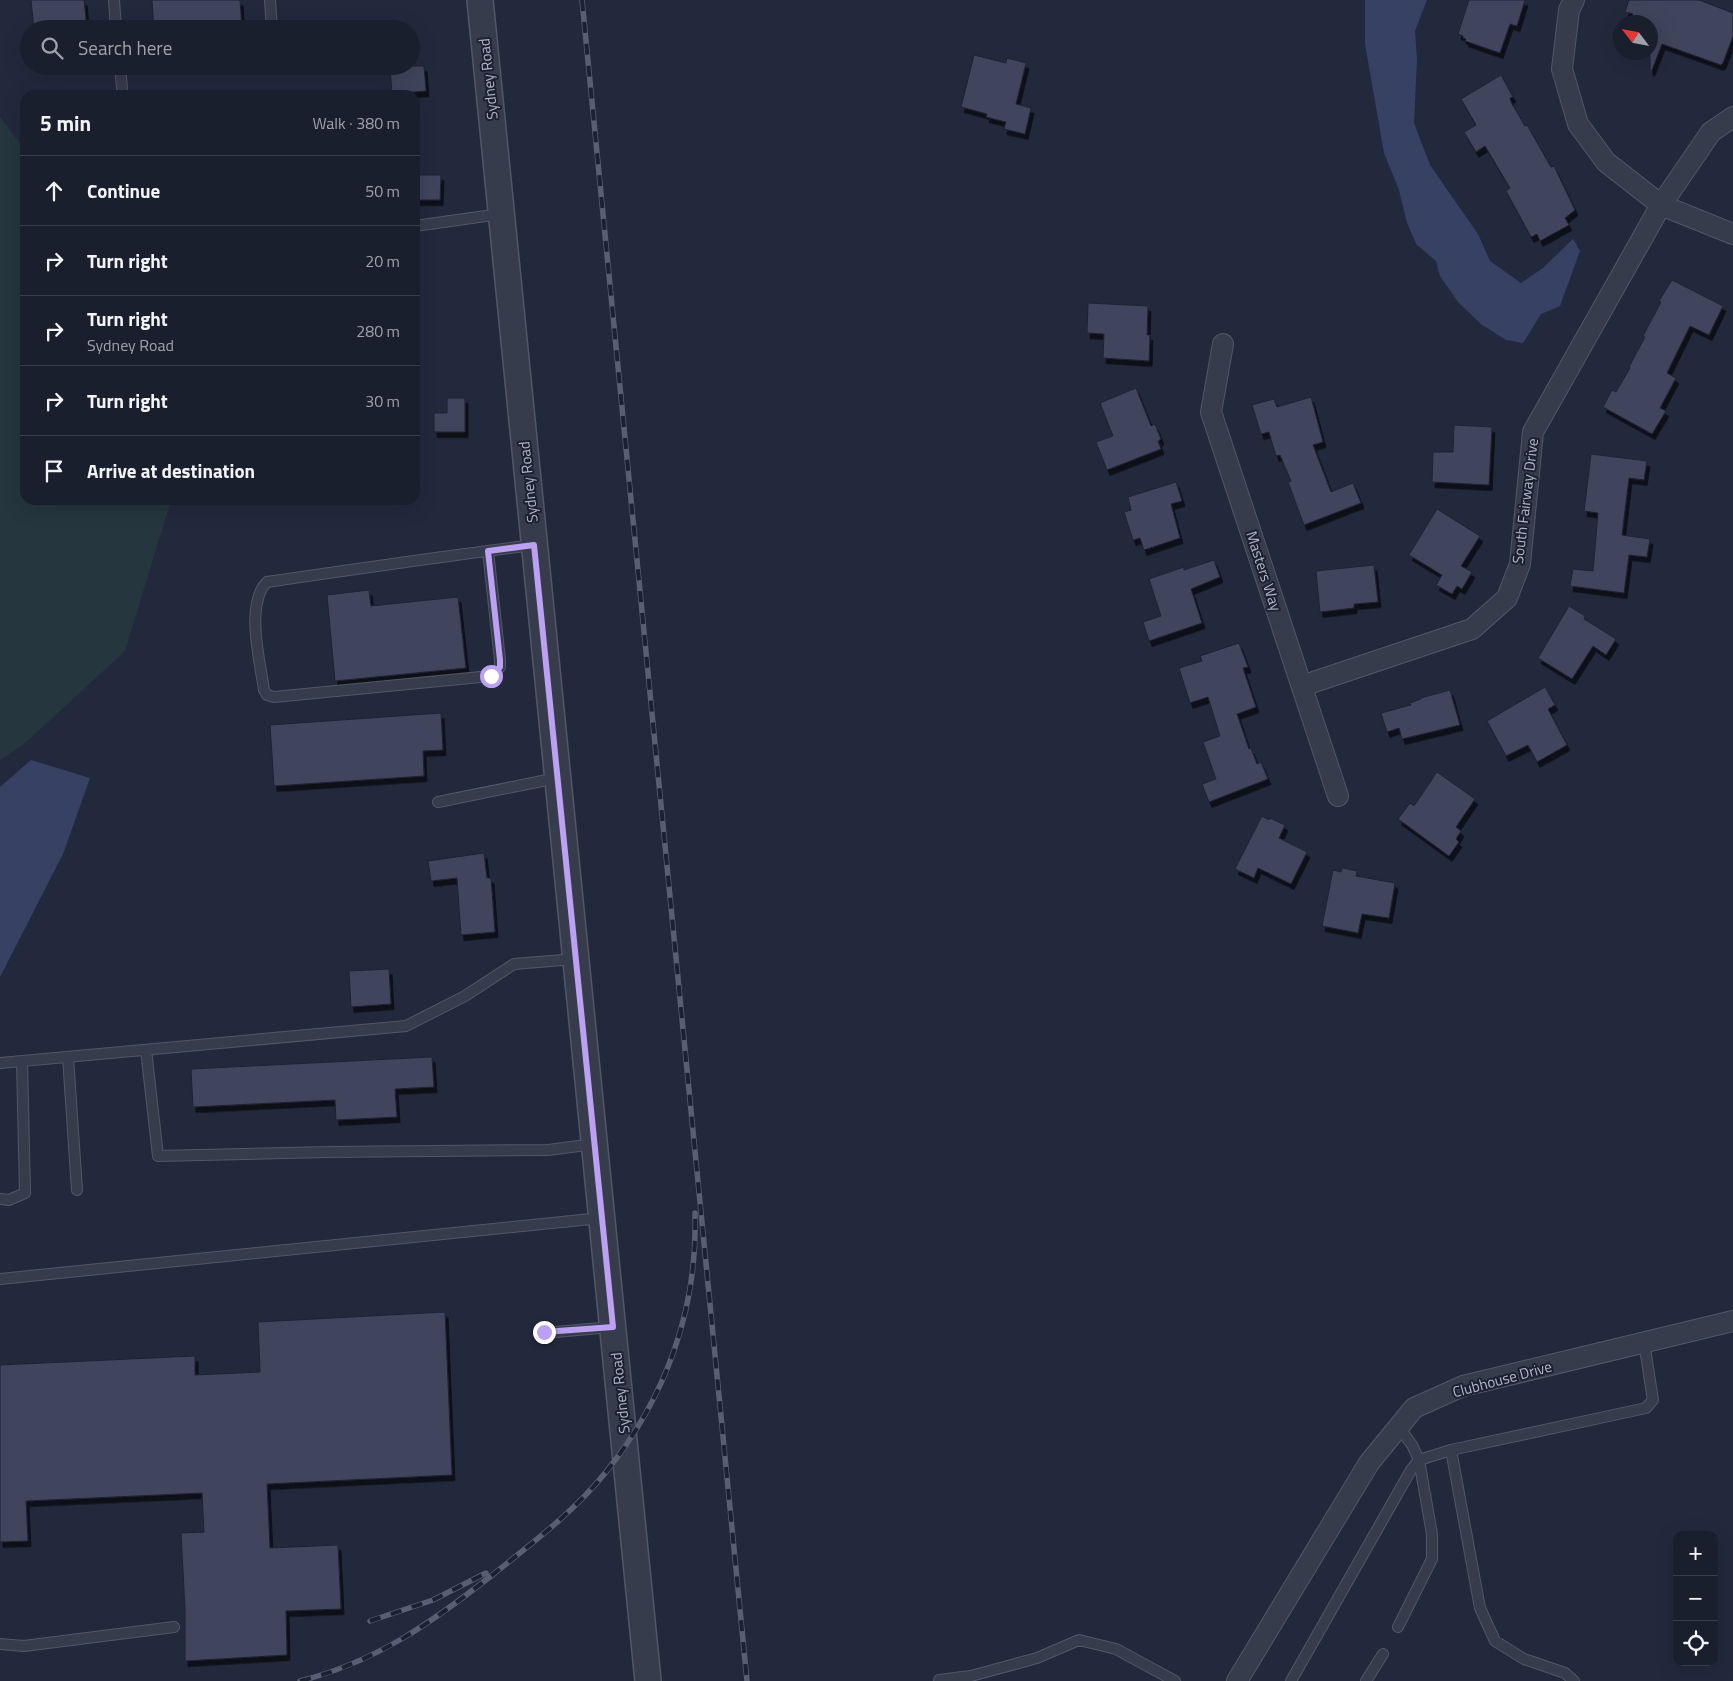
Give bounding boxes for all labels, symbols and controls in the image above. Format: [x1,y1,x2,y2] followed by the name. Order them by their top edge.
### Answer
[1613,15,1658,60] north arrow
[20,20,420,75] search box
[78,33,172,62] text: Search here
[38,34,66,62] icon: search
[472,37,504,121] street label: Sydney Road
[40,107,91,139] text: 5 min
[312,111,400,135] text: Walk · 380 m
[87,176,160,205] text: Continue
[40,177,68,205] icon: ahead
[365,179,400,203] text: 50 m
[87,246,168,275] text: Turn right
[40,247,68,275] icon: right
[365,249,400,273] text: 20 m
[87,304,168,333] text: Turn right
[40,317,68,345] icon: right
[356,319,400,343] text: 280 m
[87,333,174,357] text: Sydney Road
[87,386,168,415] text: Turn right
[40,387,68,415] icon: right
[365,389,400,413] text: 30 m
[1506,437,1544,565] street label: South Fairway Drive
[512,440,544,524] street label: Sydney Road
[87,456,255,485] text: Arrive at destination
[40,457,68,485] icon: arrive
[1240,528,1288,614] street label: Masters Way
[480,665,503,688] route start
[533,1321,556,1344] route end
[604,1351,636,1435] street label: Sydney Road
[1450,1355,1554,1403] street label: Clubhouse Drive
[1673,1531,1718,1666] map controls
[1673,1531,1718,1576] button: +
[1673,1576,1718,1621] button: −
[1673,1621,1718,1666] button: locate

